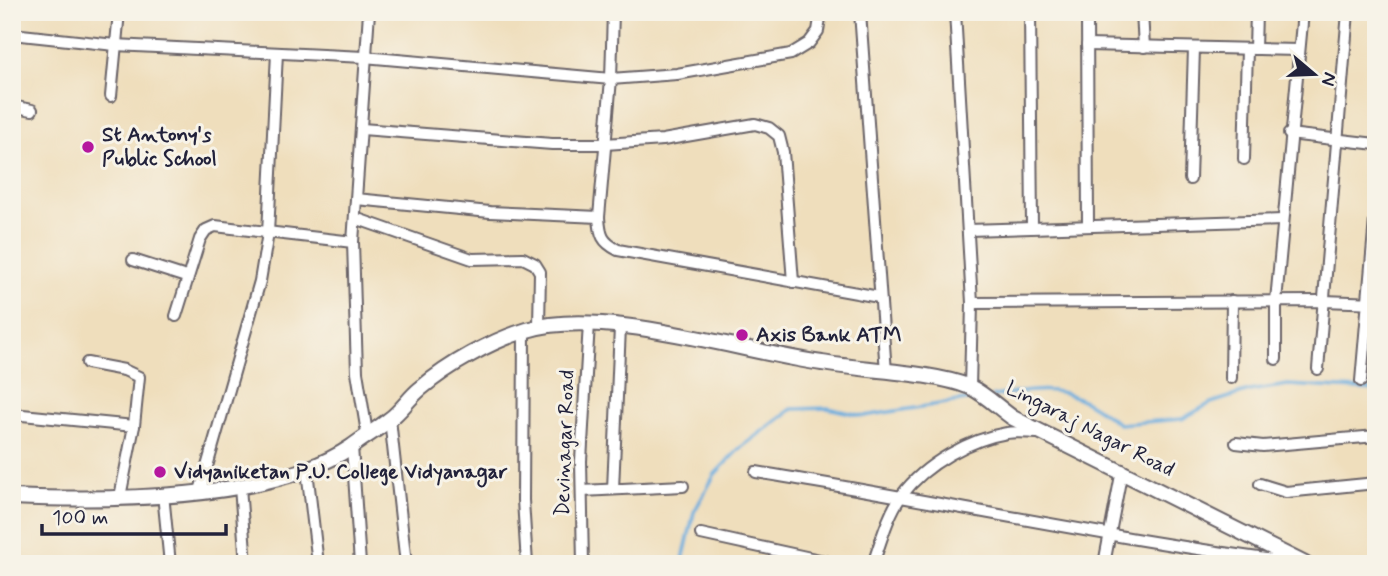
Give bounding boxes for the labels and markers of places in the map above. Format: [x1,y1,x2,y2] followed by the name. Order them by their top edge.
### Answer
[102,121,217,173] place label: St Antony's Public School
[80,139,96,155] marker: St Antony's Public School
[756,321,901,349] place label: Axis Bank ATM
[734,327,750,343] marker: Axis Bank ATM
[174,458,508,488] place label: Vidyaniketan P.U. College Vidyanagar
[152,464,168,480] marker: Vidyaniketan P.U. College Vidyanagar

